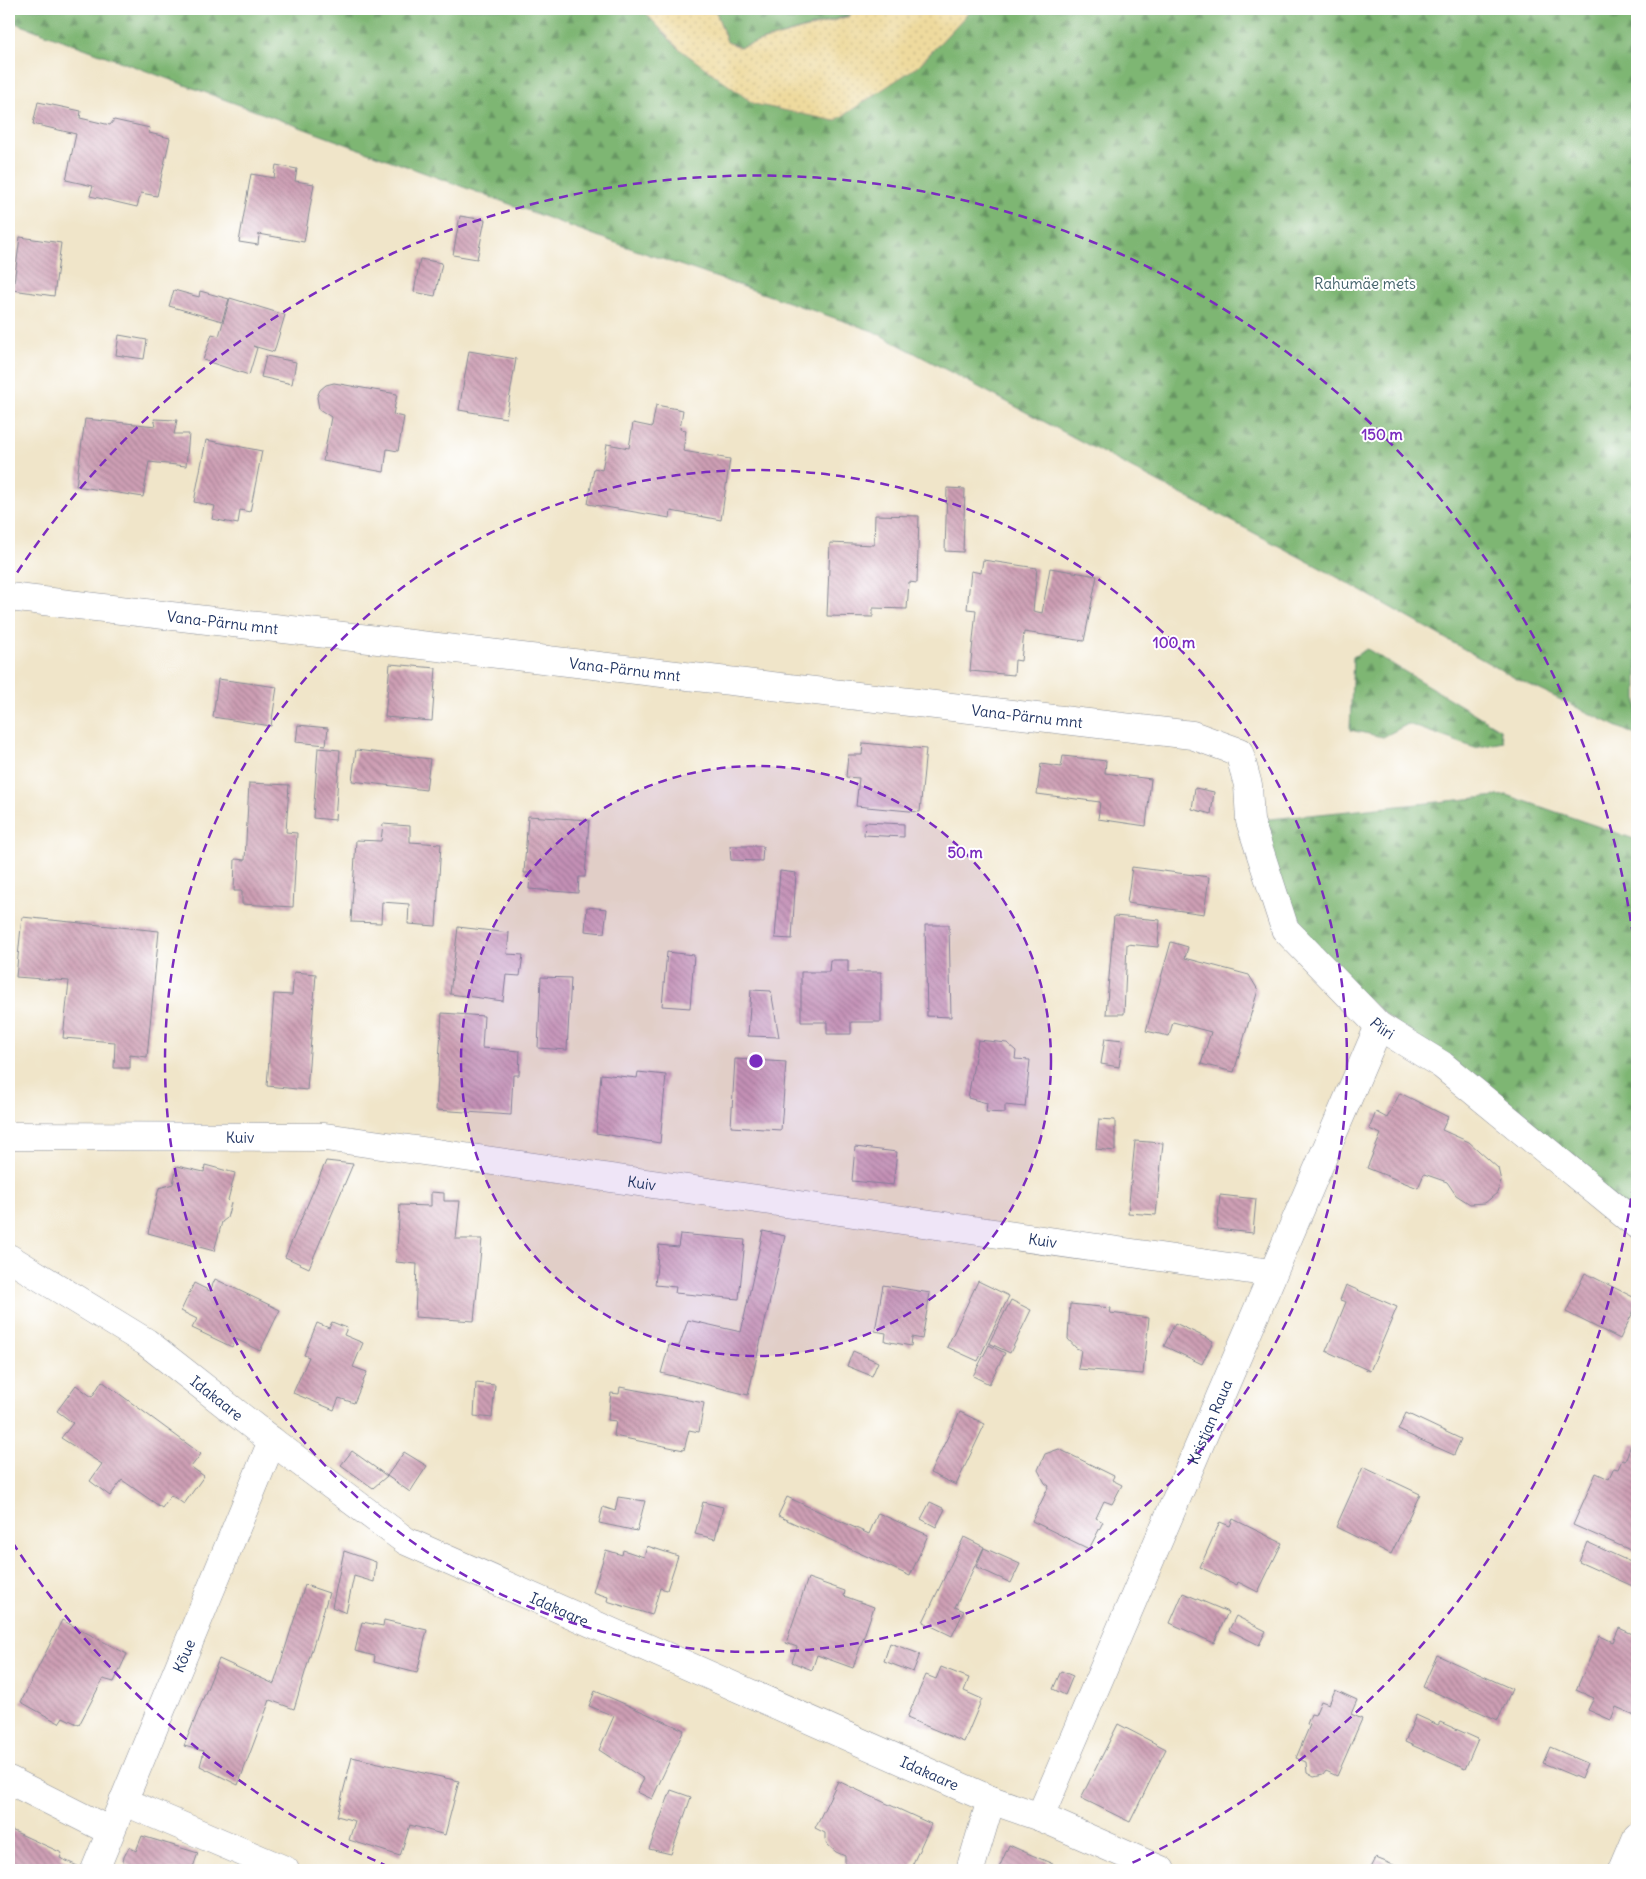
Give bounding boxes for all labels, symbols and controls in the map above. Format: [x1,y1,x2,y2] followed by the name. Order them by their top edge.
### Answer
[1314,274,1416,293] park label: Rahumäe mets
[1361,425,1403,444] text: 150 m
[166,606,279,638] street label: Vana-Pärnu mnt
[1153,633,1195,652] text: 100 m
[568,653,682,685] street label: Vana-Pärnu mnt
[970,700,1084,732] street label: Vana-Pärnu mnt
[947,843,983,862] text: 50 m
[1366,1013,1398,1043] street label: Piiri
[747,1052,765,1070] centre of rings
[226,1127,254,1146] street label: Kuiv
[626,1171,657,1194] street label: Kuiv
[1027,1229,1058,1252] street label: Kuiv
[187,1371,247,1424] street label: Idakaare
[1183,1376,1236,1467] street label: Kristjan Raua
[527,1588,592,1630] street label: Idakaare
[168,1636,199,1675] street label: Kõue
[898,1752,962,1794] street label: Idakaare

